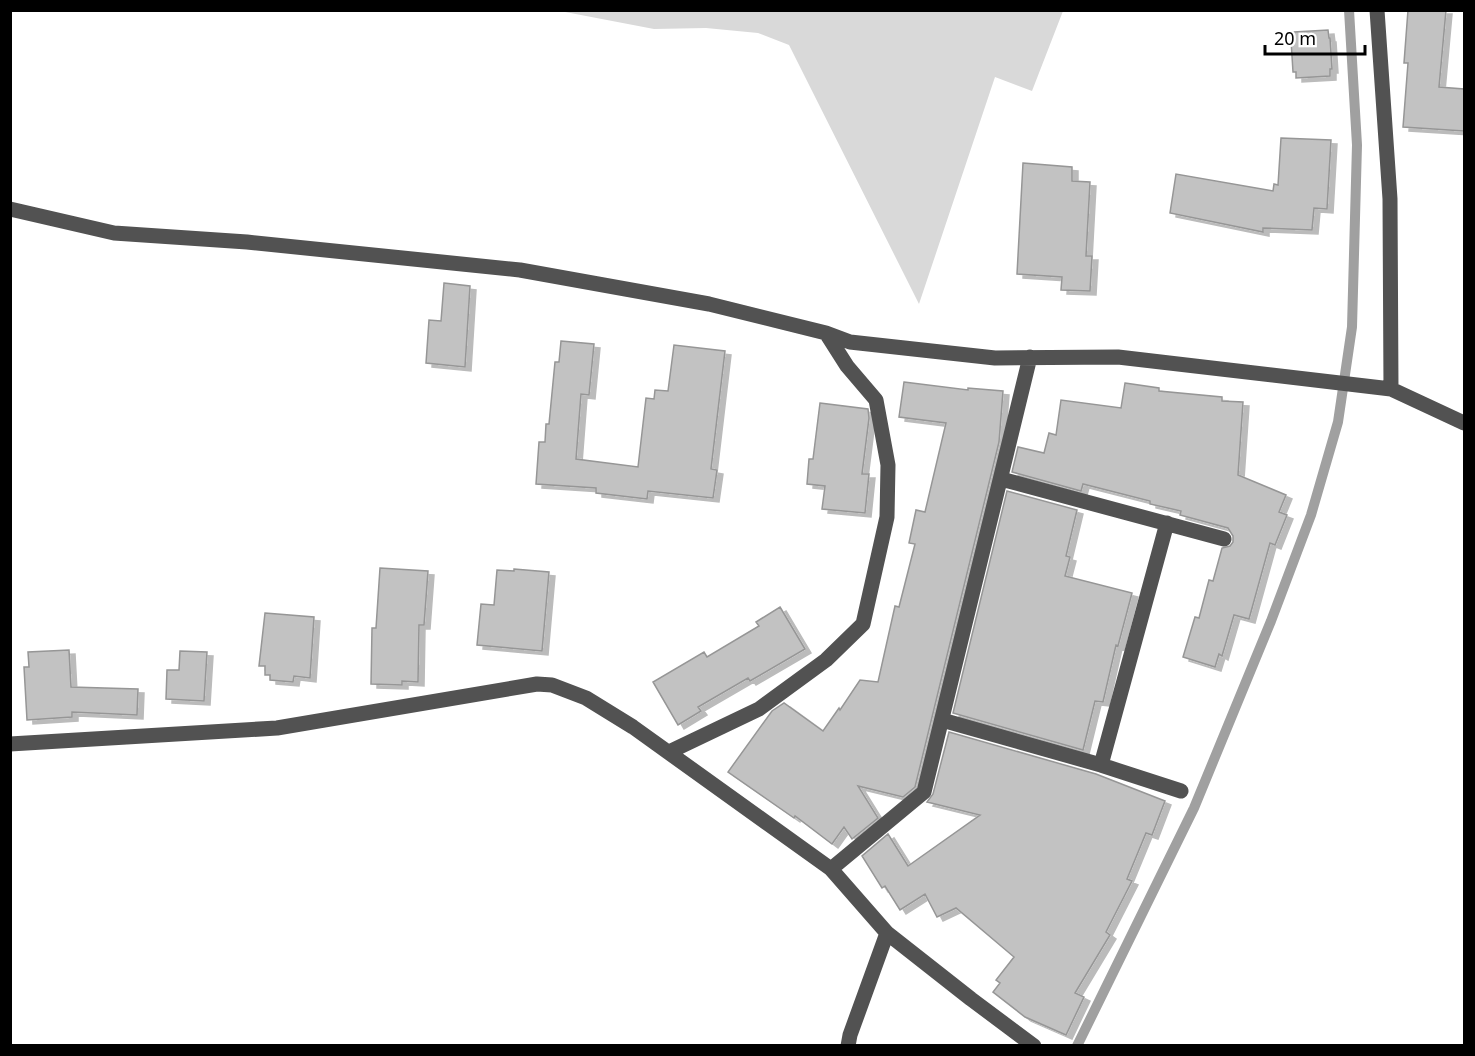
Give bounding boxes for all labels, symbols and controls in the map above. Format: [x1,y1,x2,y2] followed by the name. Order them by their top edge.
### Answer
[1265,18,1366,56] scale bar
[1274,26,1316,50] text: 20 m

